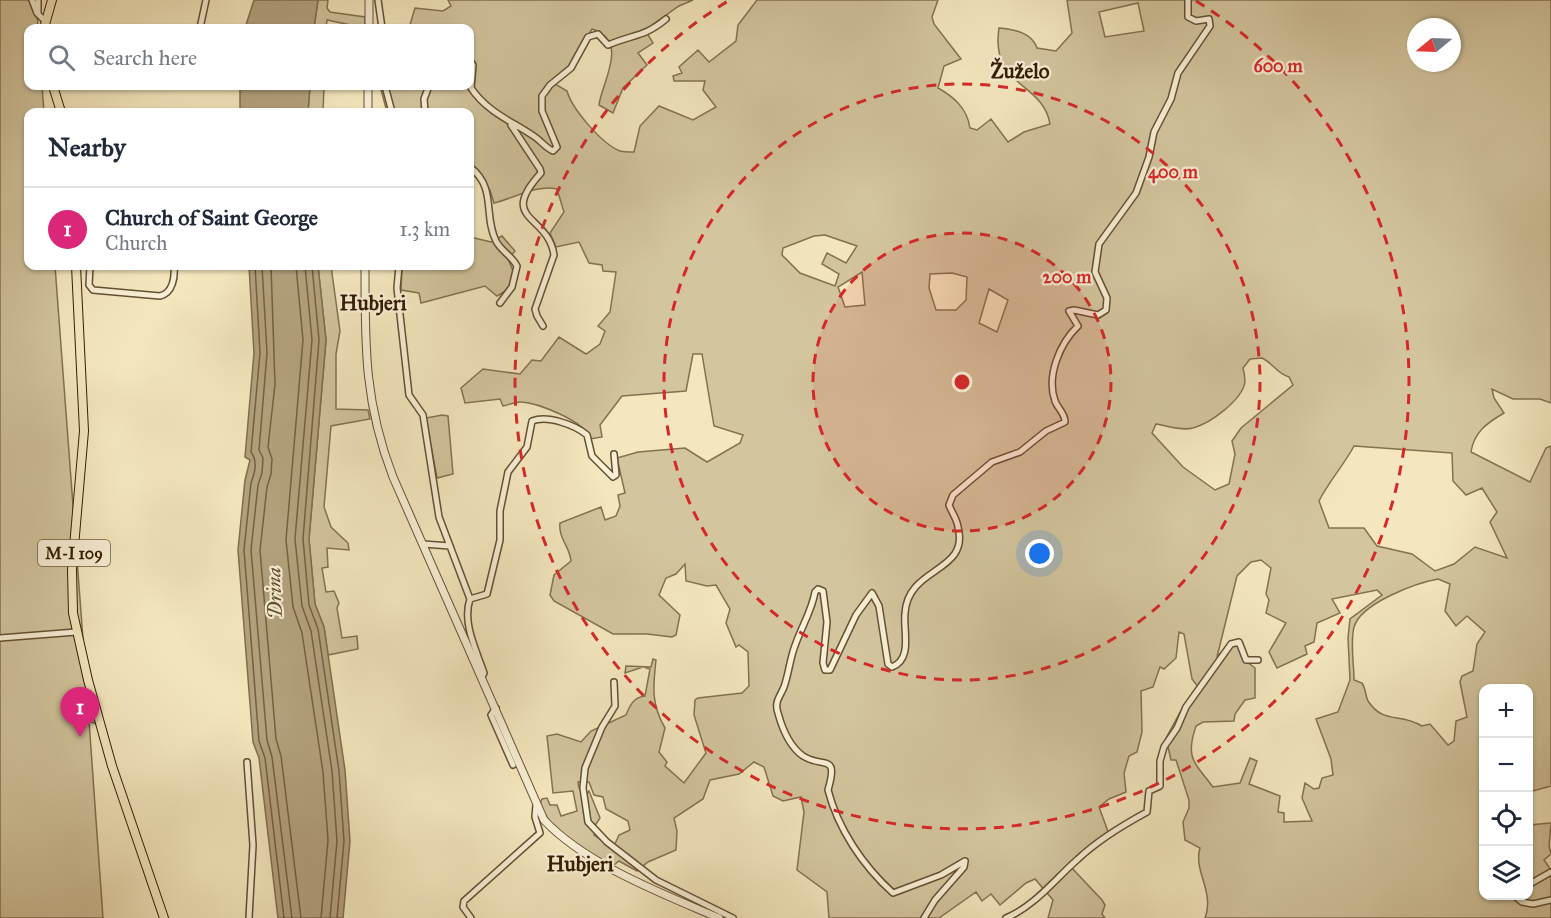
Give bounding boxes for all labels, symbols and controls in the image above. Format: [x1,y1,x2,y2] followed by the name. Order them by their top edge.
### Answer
[1407,18,1461,72] north arrow
[24,24,474,90] search box
[45,41,78,74] icon: search
[93,44,197,71] text: Search here
[1253,55,1303,77] text: 600 m
[990,57,1050,84] district label: Žuželo
[48,131,126,163] text: Nearby
[1148,161,1199,184] text: 400 m
[105,204,318,231] text: Church of Saint George
[64,217,71,241] text: 1
[400,217,450,241] text: 1.3 km
[105,231,167,255] text: Church
[1043,266,1092,288] text: 200 m
[340,290,407,316] district label: Hubjeri
[952,372,972,392] centre of rings
[1025,539,1054,568] your location
[38,540,110,566] road number: M-I 109
[261,567,287,619] water label: Drina
[1479,684,1533,900] map controls
[1479,684,1533,738] button: +
[60,688,100,737] pin: 1
[1479,738,1533,792] button: −
[1479,792,1533,846] button: locate
[1479,846,1533,900] button: layers
[547,851,614,877] district label: Hubjeri

